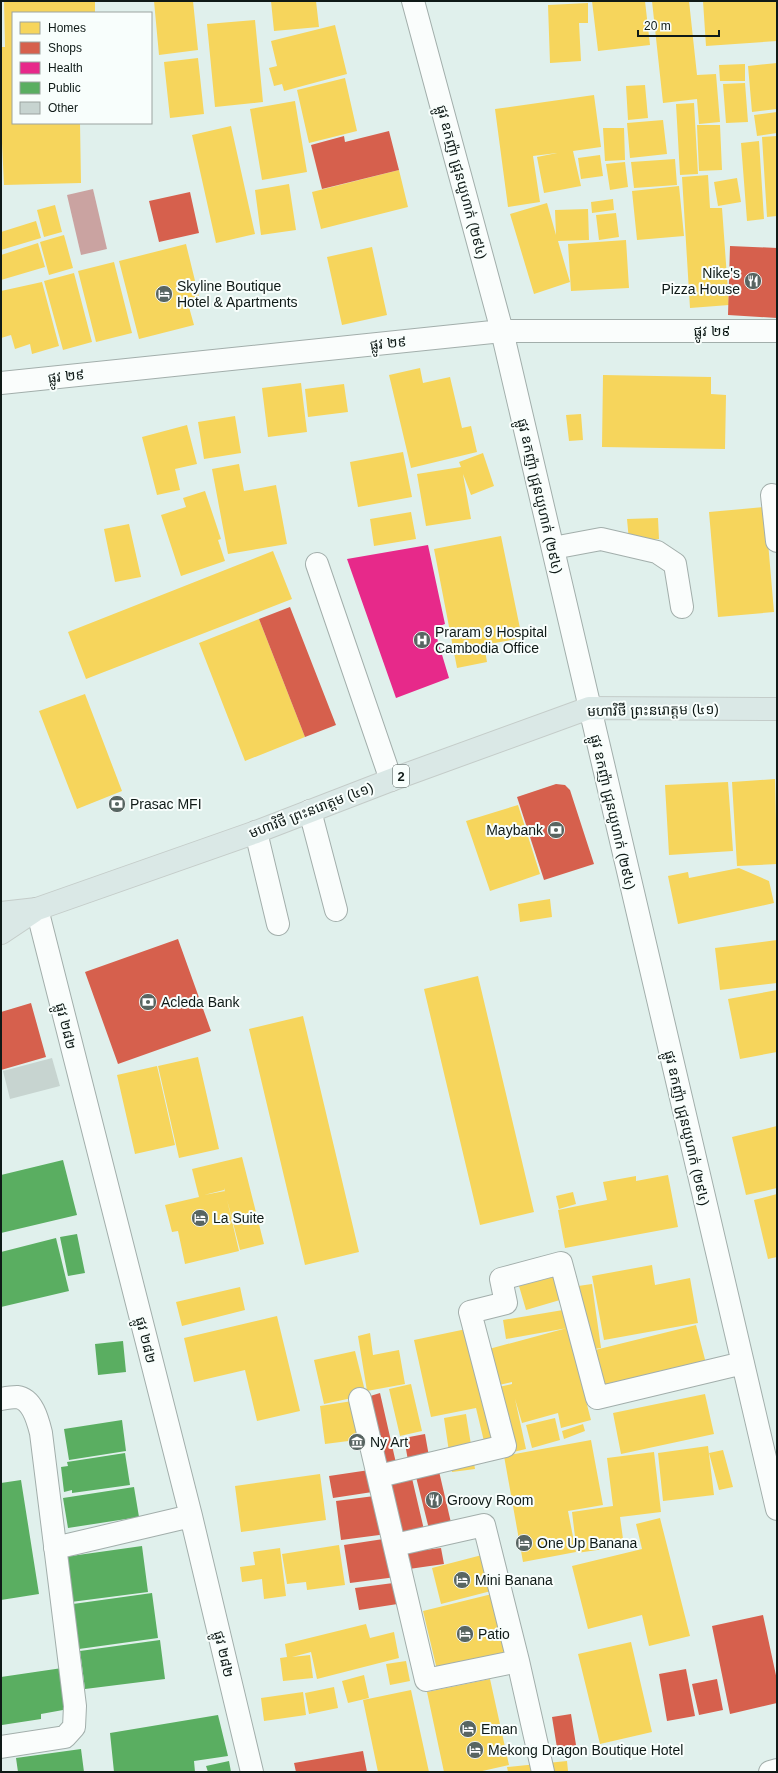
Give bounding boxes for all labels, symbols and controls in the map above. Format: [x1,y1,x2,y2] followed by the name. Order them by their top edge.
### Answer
[12,12,152,124] legend
[638,12,719,38] scale bar
[644,19,671,33] text: 20 m
[48,21,86,35] text: Homes
[48,41,82,55] text: Shops
[48,61,83,75] text: Health
[48,81,81,95] text: Public
[48,101,78,115] text: Other
[430,103,490,262] street label: ផ្លូវ ឧកញ៉ា ជ្រុនយូហាក់ (២៩៤)
[661,265,740,297] place label: Nike's Pizza House
[743,271,763,291] restaurant icon: Nike's Pizza House
[177,278,298,310] place label: Skyline Boutique Hotel & Apartments
[154,284,174,304] hotel icon: Skyline Boutique Hotel & Apartments
[694,323,730,343] street label: ផ្លូវ ២៩
[369,333,408,357] street label: ផ្លូវ ២៩
[47,366,86,390] street label: ផ្លូវ ២៩
[510,417,566,576] street label: ផ្លូវ ឧកញ៉ា ជ្រុនយូហាក់ (២៩៤)
[435,624,547,656] place label: Praram 9 Hospital Cambodia Office
[412,630,432,650] hospital icon: Praram 9 Hospital Cambodia Office
[587,700,719,721] street label: មហាវិថី ព្រះនរោត្តម (៤១)
[583,733,639,892] street label: ផ្លូវ ឧកញ៉ា ជ្រុនយូហាក់ (២៩៤)
[393,765,409,787] road number: 2
[246,778,376,842] street label: មហាវិថី ព្រះនរោត្តម (៤១)
[107,794,127,814] bank icon: Prasac MFI
[130,796,202,812] place label: Prasac MFI
[546,820,566,840] bank icon: Maybank
[486,822,544,838] place label: Maybank
[138,992,158,1012] bank icon: Acleda Bank
[161,994,241,1010] place label: Acleda Bank
[48,1001,79,1052] street label: ផ្លូវ ២៨២
[657,1049,713,1208] street label: ផ្លូវ ឧកញ៉ា ជ្រុនយូហាក់ (២៩៤)
[190,1208,210,1228] hotel icon: La Suite
[213,1210,265,1226] place label: La Suite
[128,1315,159,1366] street label: ផ្លូវ ២៨២
[347,1432,367,1452] museum icon: Ny Art
[370,1434,408,1450] place label: Ny Art
[424,1490,444,1510] restaurant icon: Groovy Room
[447,1492,533,1508] place label: Groovy Room
[514,1533,534,1553] hotel icon: One Up Banana
[537,1535,638,1551] place label: One Up Banana
[452,1570,472,1590] hotel icon: Mini Banana
[475,1572,553,1588] place label: Mini Banana
[455,1624,475,1644] hotel icon: Patio
[478,1626,510,1642] place label: Patio
[207,1629,237,1680] street label: ផ្លូវ ២៨២
[458,1719,478,1739] hotel icon: Eman
[481,1721,518,1737] place label: Eman
[465,1740,485,1760] hotel icon: Mekong Dragon Boutique Hotel
[488,1742,683,1758] place label: Mekong Dragon Boutique Hotel

